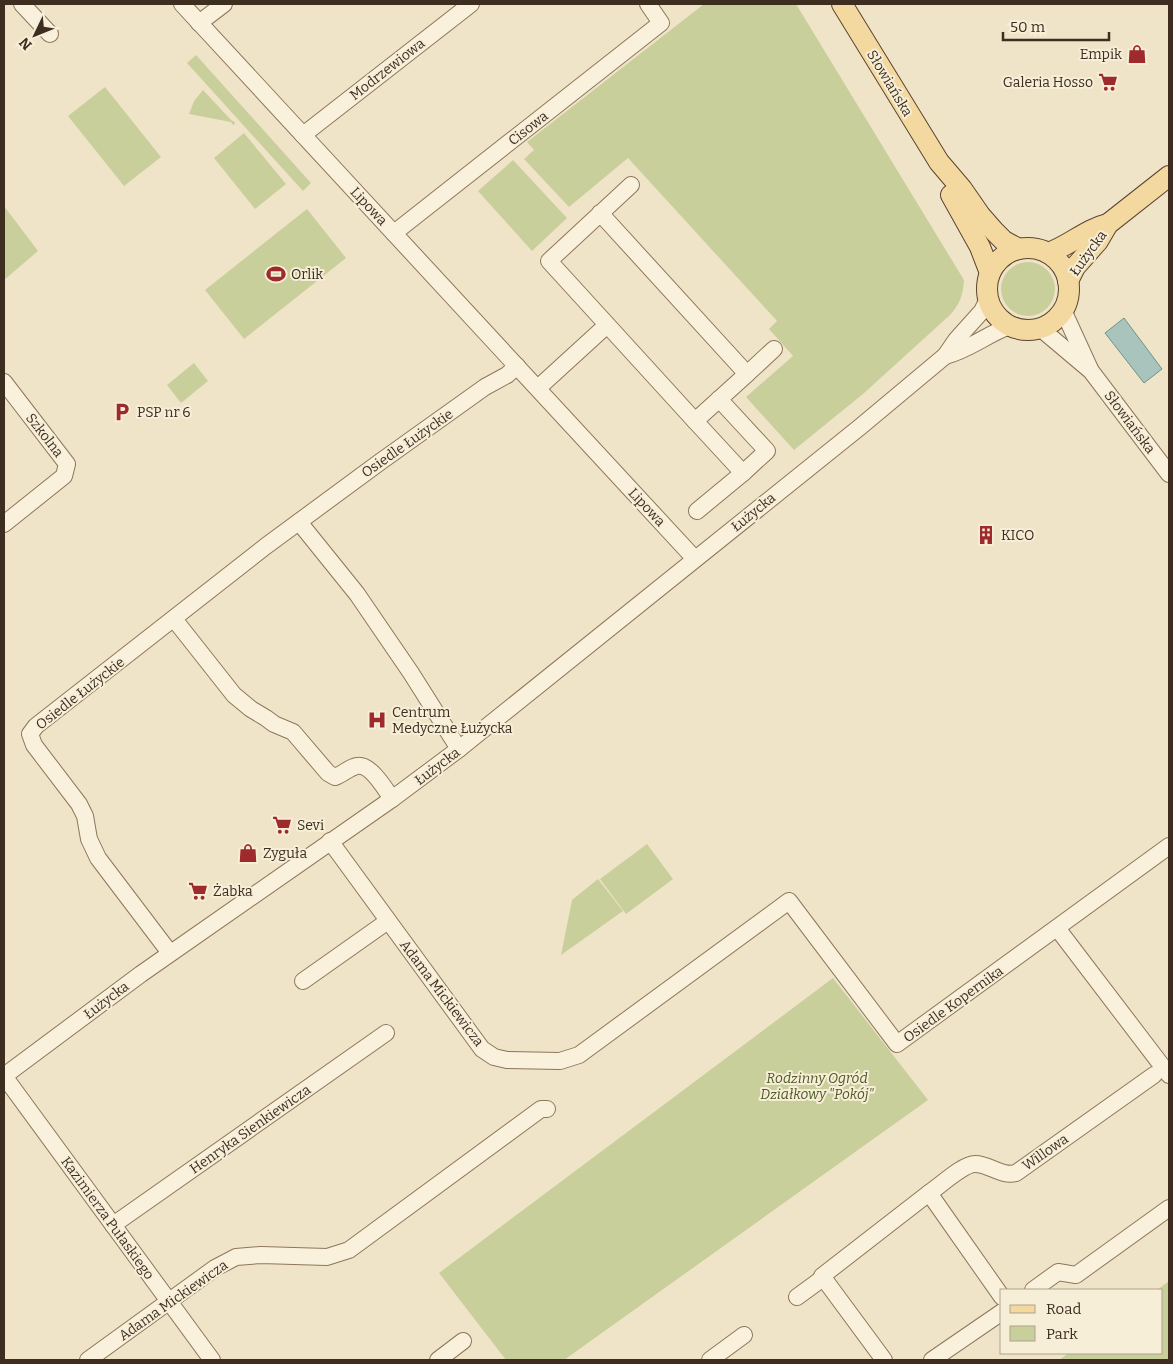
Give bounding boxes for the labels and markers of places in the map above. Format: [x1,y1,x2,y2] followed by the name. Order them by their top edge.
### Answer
[1126,43,1148,65] shop icon: Empik
[1080,46,1122,63] place label: Empik
[1097,71,1119,93] supermarket icon: Galeria Hosso
[1003,74,1093,91] place label: Galeria Hosso
[265,263,287,285] sports icon: Orlik
[291,266,323,283] place label: Orlik
[111,401,133,423] parking icon: PSP nr 6
[137,404,191,421] place label: PSP nr 6
[975,524,997,546] building icon: KICO
[1001,527,1034,544] place label: KICO
[392,704,513,737] place label: Centrum Medyczne Łużycka
[366,709,388,731] hospital icon: Centrum Medyczne Łużycka
[271,814,293,836] supermarket icon: Sevi
[297,817,324,834] place label: Sevi
[237,842,259,864] shop icon: Zyguła
[263,845,308,862] place label: Zyguła
[187,880,209,902] supermarket icon: Żabka
[213,883,253,900] place label: Żabka

